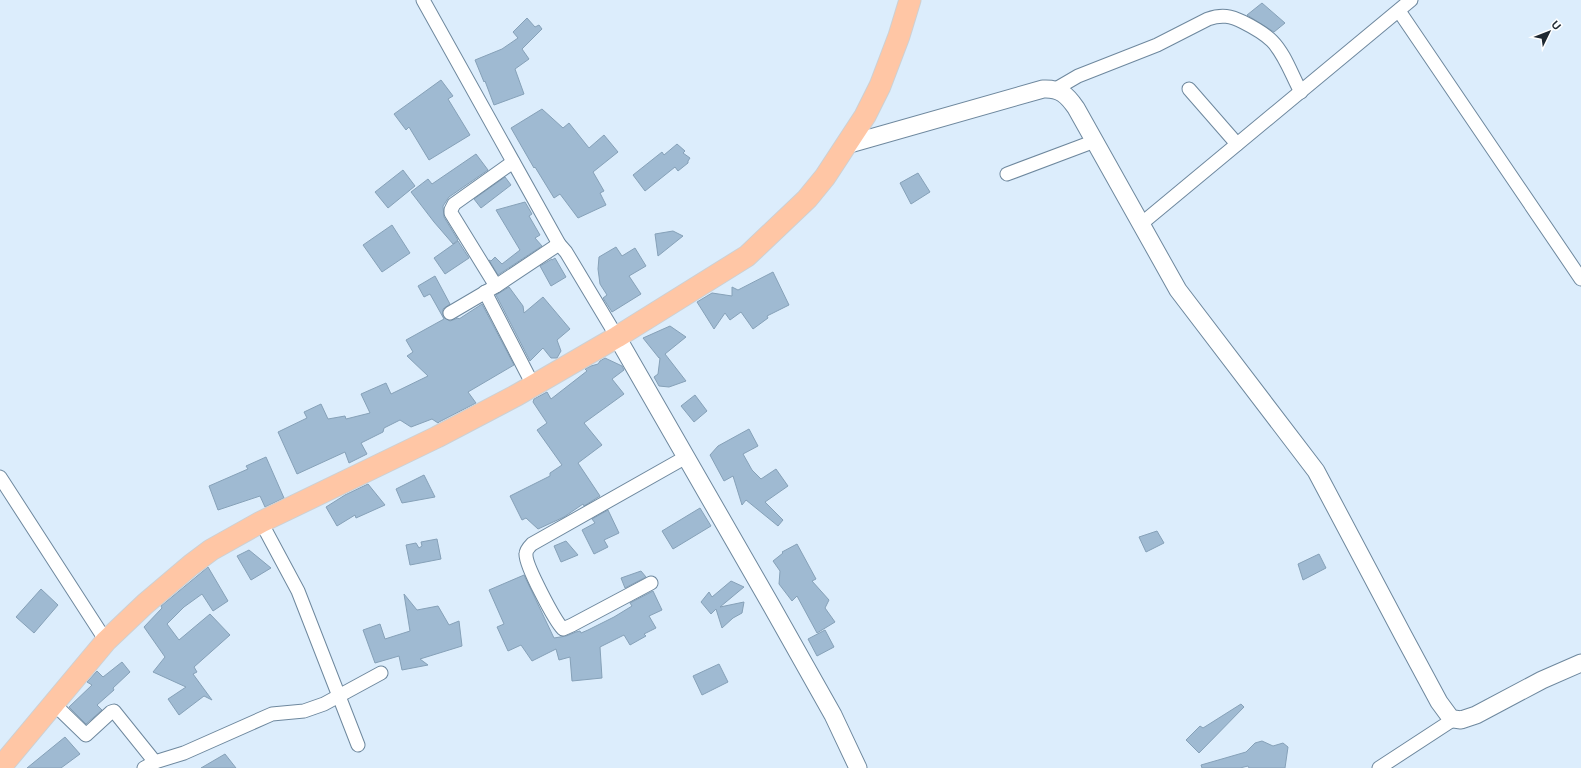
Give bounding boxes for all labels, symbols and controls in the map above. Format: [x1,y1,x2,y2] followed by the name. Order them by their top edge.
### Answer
[1529,12,1569,52] north arrow
[1549,18,1563,32] text: U

